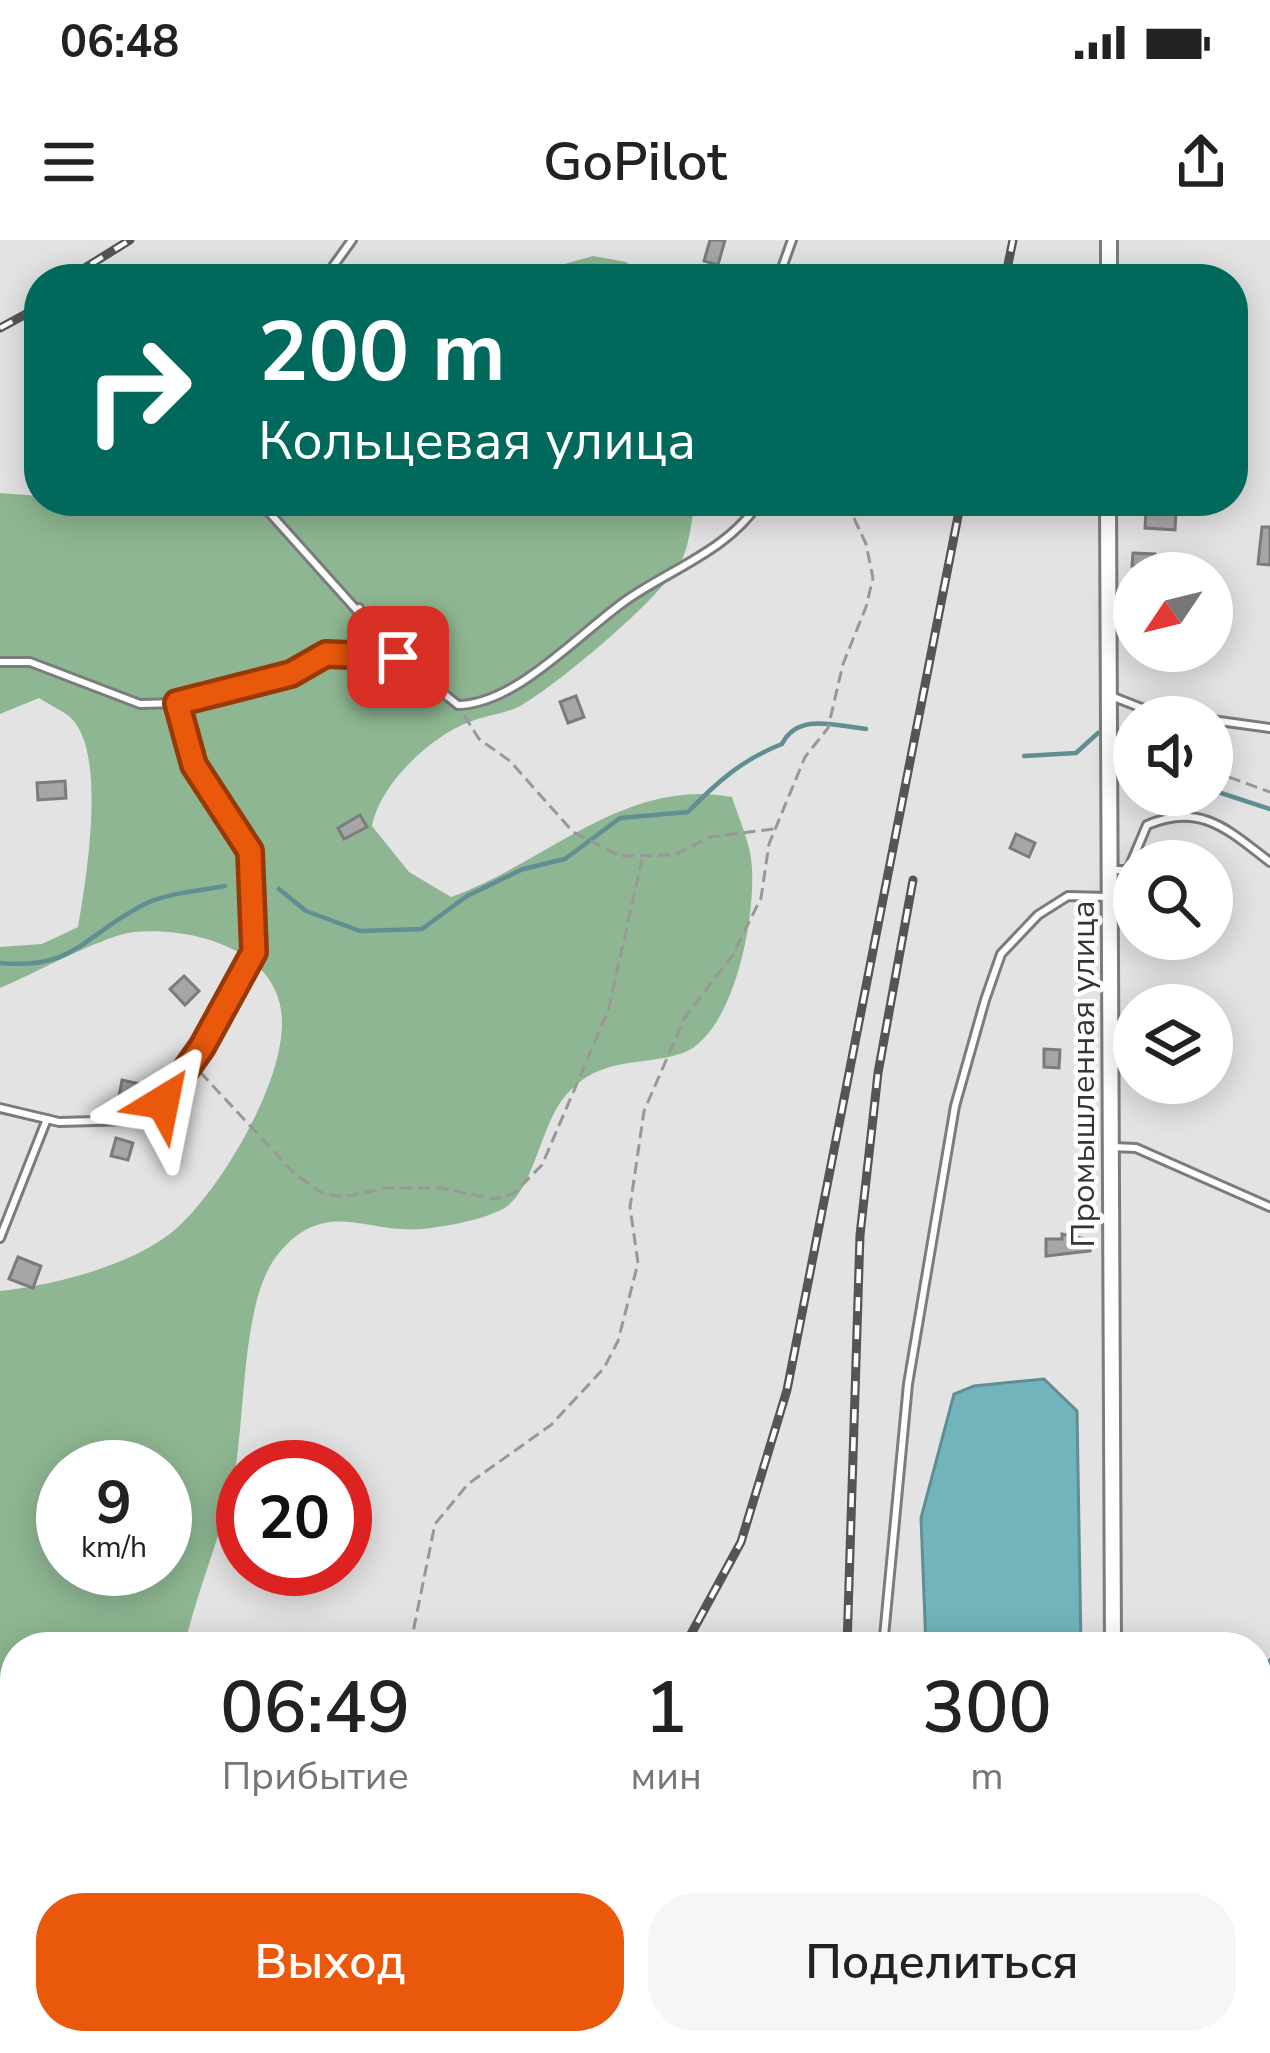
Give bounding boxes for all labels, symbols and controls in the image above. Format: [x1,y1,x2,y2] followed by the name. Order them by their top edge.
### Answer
[60,12,179,73] text: 06:48
[543,125,727,199] text: GoPilot
[36,129,102,195] icon: menu
[1168,129,1234,195] icon: share
[258,295,506,410] text: 200 m
[60,312,216,468] icon: right
[258,404,696,478] text: Кольцевая улица
[1113,552,1233,672] north arrow
[1113,552,1233,1104] map controls
[347,606,449,708] pin
[365,624,431,690] icon: arrive
[1113,696,1233,816] button: sound
[1113,840,1233,960] button: search
[1061,900,1106,1248] street label: Промышленная улица
[1113,984,1233,1104] button: layers
[100,1039,226,1165] position arrow
[216,1440,372,1596] speed limit sign: 20
[96,1462,132,1544] text: 9
[81,1527,147,1568] text: km/h
[220,1659,410,1757] text: 06:49
[645,1659,688,1757] text: 1
[922,1659,1052,1757] text: 300
[222,1750,409,1803] text: Прибытие
[630,1750,702,1803] text: мин
[970,1750,1004,1803] text: m
[36,1893,624,2031] button: Выход
[648,1893,1236,2031] button: Поделиться

